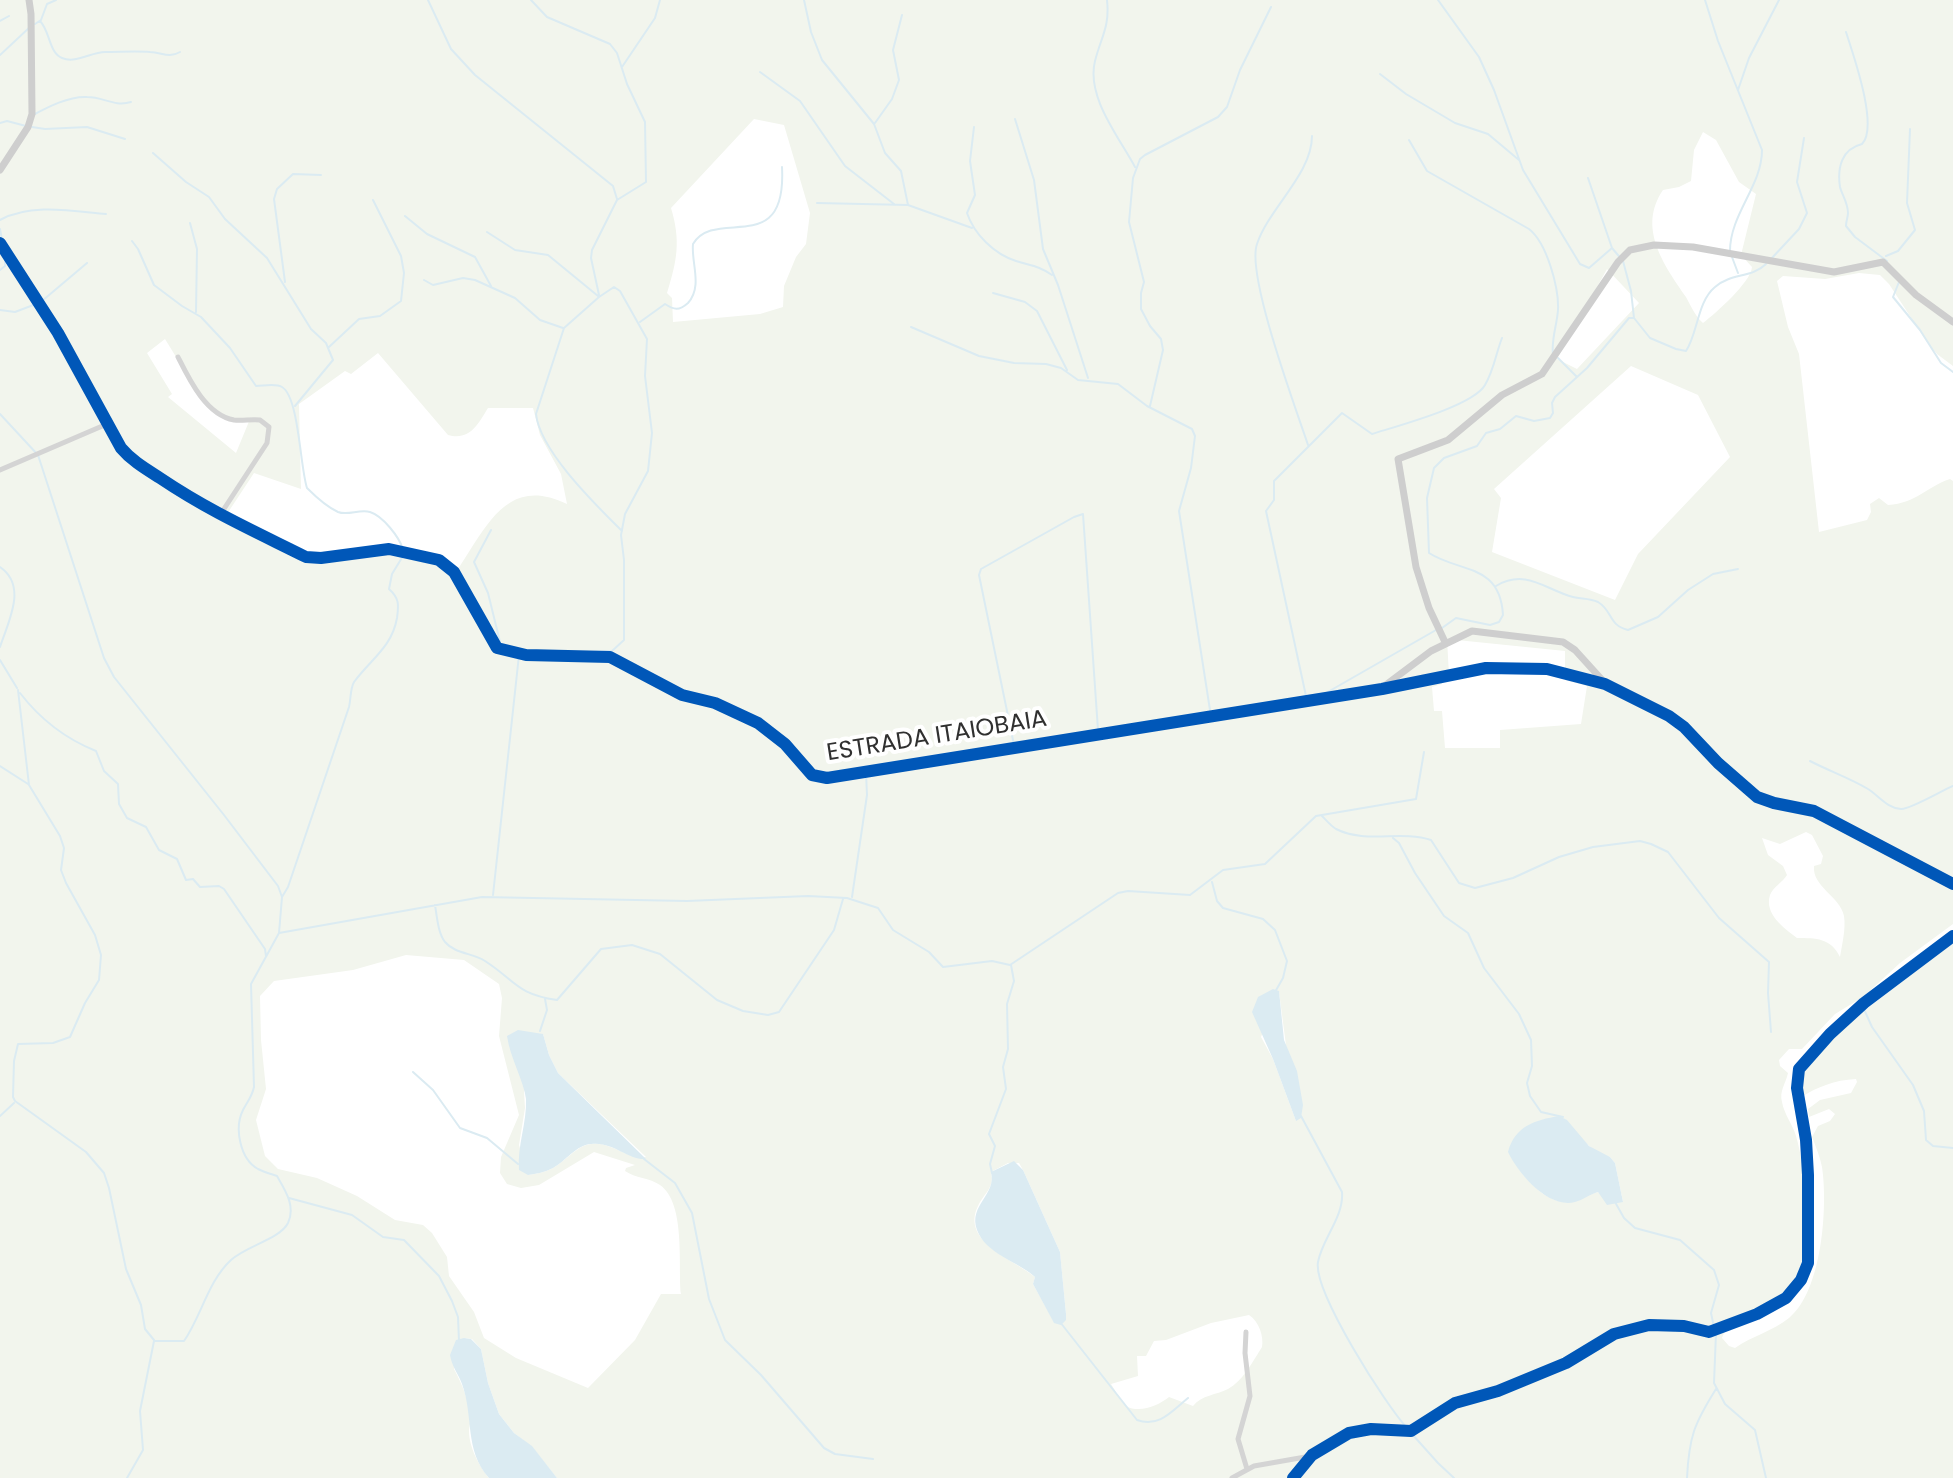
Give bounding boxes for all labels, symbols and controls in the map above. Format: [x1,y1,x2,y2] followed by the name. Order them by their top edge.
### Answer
[825,705,1049,769] street label: ESTRADA ITAIOBAIA

